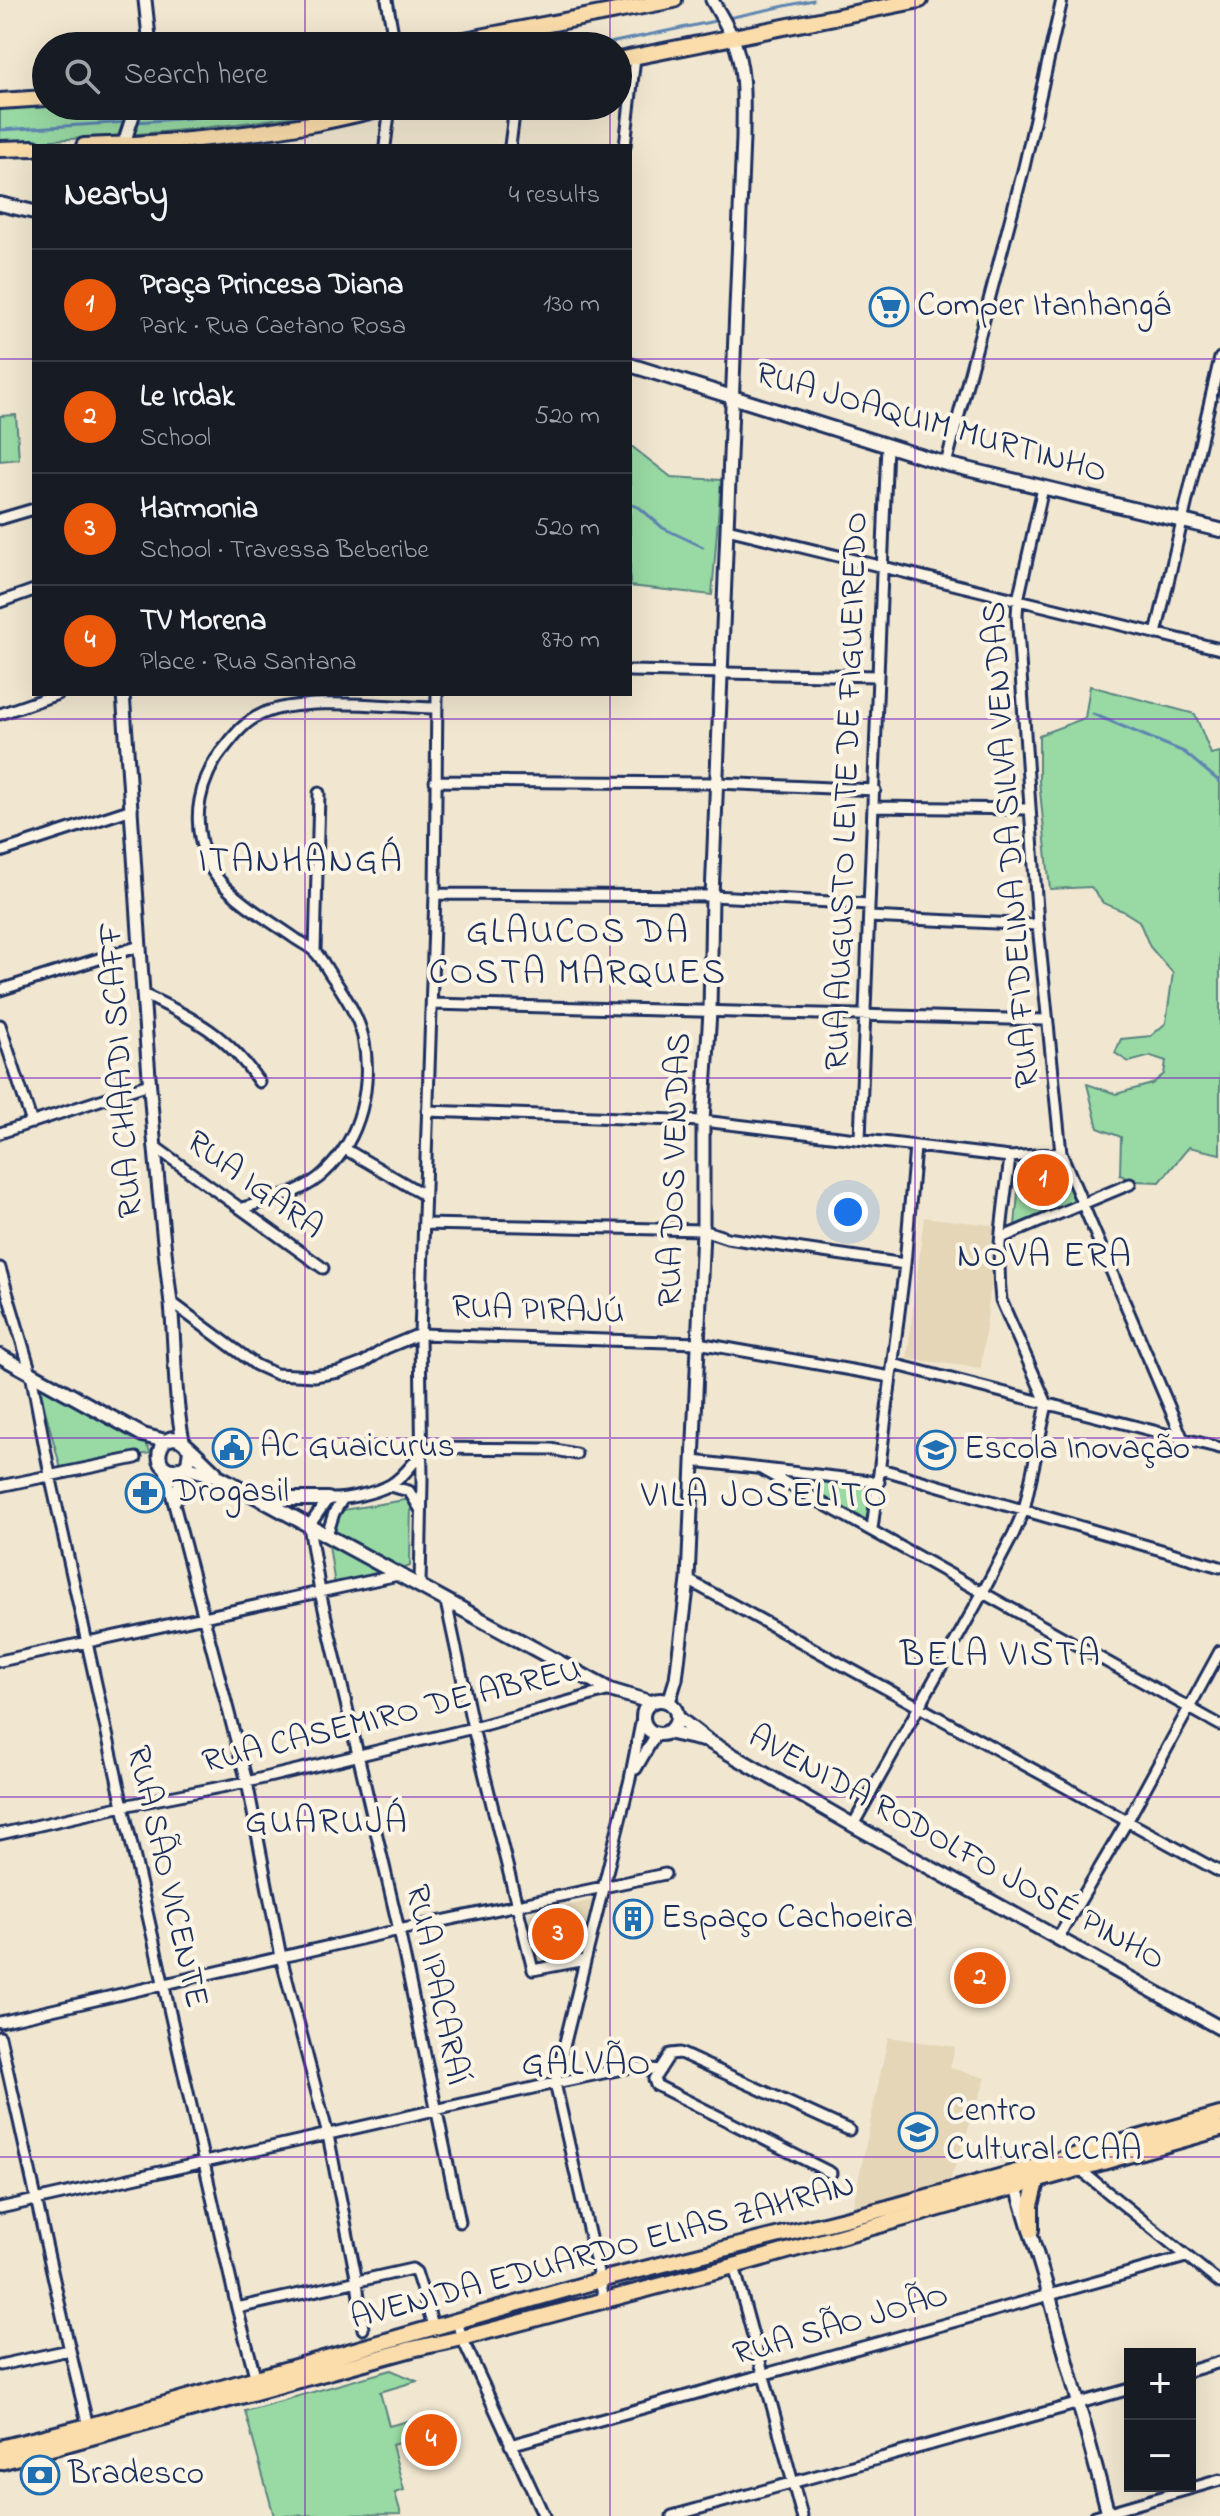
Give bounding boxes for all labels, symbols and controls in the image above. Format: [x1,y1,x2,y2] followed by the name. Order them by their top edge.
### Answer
[32,32,632,120] search box
[60,54,104,98] icon: search
[124,54,268,98] text: Search here
[64,171,168,221] text: Nearby
[509,177,600,215] text: 4 results
[140,264,404,308] text: Praça Princesa Diana
[917,282,1171,332] place label: Comper Itanhangá
[86,286,94,324] text: 1
[543,286,600,324] text: 130 m
[868,286,910,328] supermarket icon: Comper Itanhangá
[140,308,406,346] text: Park · Rua Caetano Rosa
[749,350,1113,498] street label: RUA JOAQUIM MURTINHO
[140,376,235,420] text: Le Irdak
[84,398,96,436] text: 2
[534,398,600,436] text: 520 m
[140,420,211,458] text: School
[140,488,258,532] text: Harmonia
[85,510,95,548] text: 3
[534,510,600,548] text: 520 m
[813,511,883,1071] street label: RUA AUGUSTO LEITE DE FIGUEIREDO
[140,532,429,570] text: School · Travessa Beberibe
[140,600,266,644] text: TV Morena
[970,600,1054,1090] street label: RUA FIDELINA DA SILVA VENDAS
[85,622,95,660] text: 4
[542,622,600,660] text: 870 m
[140,644,357,682] text: Place · Rua Santana
[198,836,404,889] district label: ITANHANGÁ
[429,907,727,1001] district label: GLAUCOS DA COSTA MARQUES
[87,920,157,1220] street label: RUA CHAADI SCAFF
[646,1032,706,1308] street label: RUA DOS VENDAS
[175,1119,333,1253] street label: RUA IGARA
[1017,1150,1069,1210] pin: 1
[828,1192,868,1232] your location
[957,1231,1133,1284] district label: NOVA ERA
[451,1283,625,1339] street label: RUA PIRAJÚ
[260,1423,455,1473] place label: AC Guaicurus
[964,1425,1190,1475] place label: Escola Inovação
[211,1427,253,1469] public building icon: AC Guaicurus
[915,1429,957,1471] school or university icon: Escola Inovação
[172,1468,289,1518] place label: Drogasil
[640,1471,889,1524] district label: VILA JOSELITO
[124,1472,166,1514] pharmacy icon: Drogasil
[899,1630,1102,1683] district label: BELA VISTA
[197,1646,587,1788] street label: RUA CASEMIRO DE ABREU
[738,1713,1174,1985] street label: AVENIDA RODOLFO JOSÉ PINHO
[112,1741,220,2013] street label: RUA SÃO VICENTE
[245,1797,409,1850] district label: GUARUJÁ
[390,1880,482,2090] street label: RUA IPACARAÍ
[661,1894,913,1944] place label: Espaço Cachoeira
[612,1898,654,1940] building icon: Espaço Cachoeira
[532,1904,584,1964] pin: 3
[954,1948,1006,2008] pin: 2
[522,2039,652,2092] district label: GALVÃO
[946,2087,1142,2176] place label: Centro Cultural CCAA
[897,2111,939,2153] school or university icon: Centro Cultural CCAA
[345,2161,861,2345] street label: AVENIDA EDUARDO ELIAS ZAHRAN
[727,2271,955,2381] street label: RUA SÃO JOÃO
[1124,2348,1196,2492] map controls
[1124,2348,1196,2420] button: +
[405,2410,457,2470] pin: 4
[1124,2420,1196,2492] button: −
[67,2450,204,2500] place label: Bradesco
[19,2454,61,2496] bank icon: Bradesco

